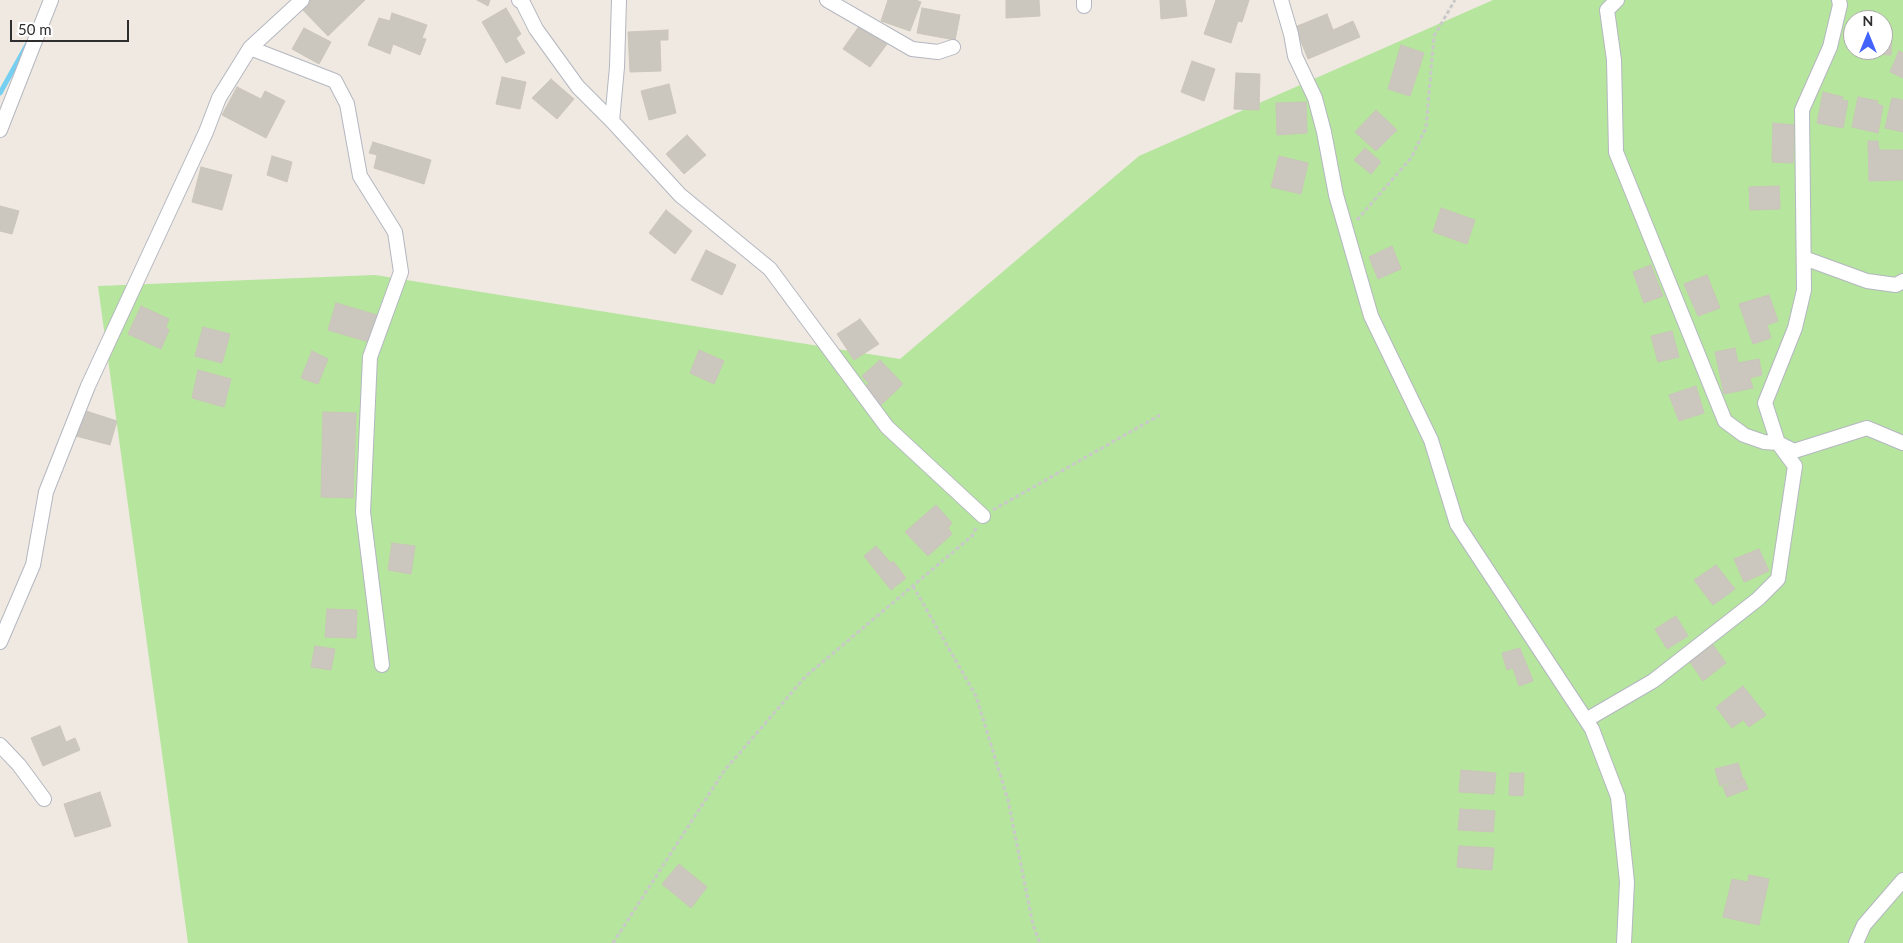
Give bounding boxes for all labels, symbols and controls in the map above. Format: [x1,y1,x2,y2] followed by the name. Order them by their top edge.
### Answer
[12,10,131,42] scale bar
[1843,10,1893,60] north arrow
[1863,12,1873,29] text: N
[18,20,52,38] text: 50 m

